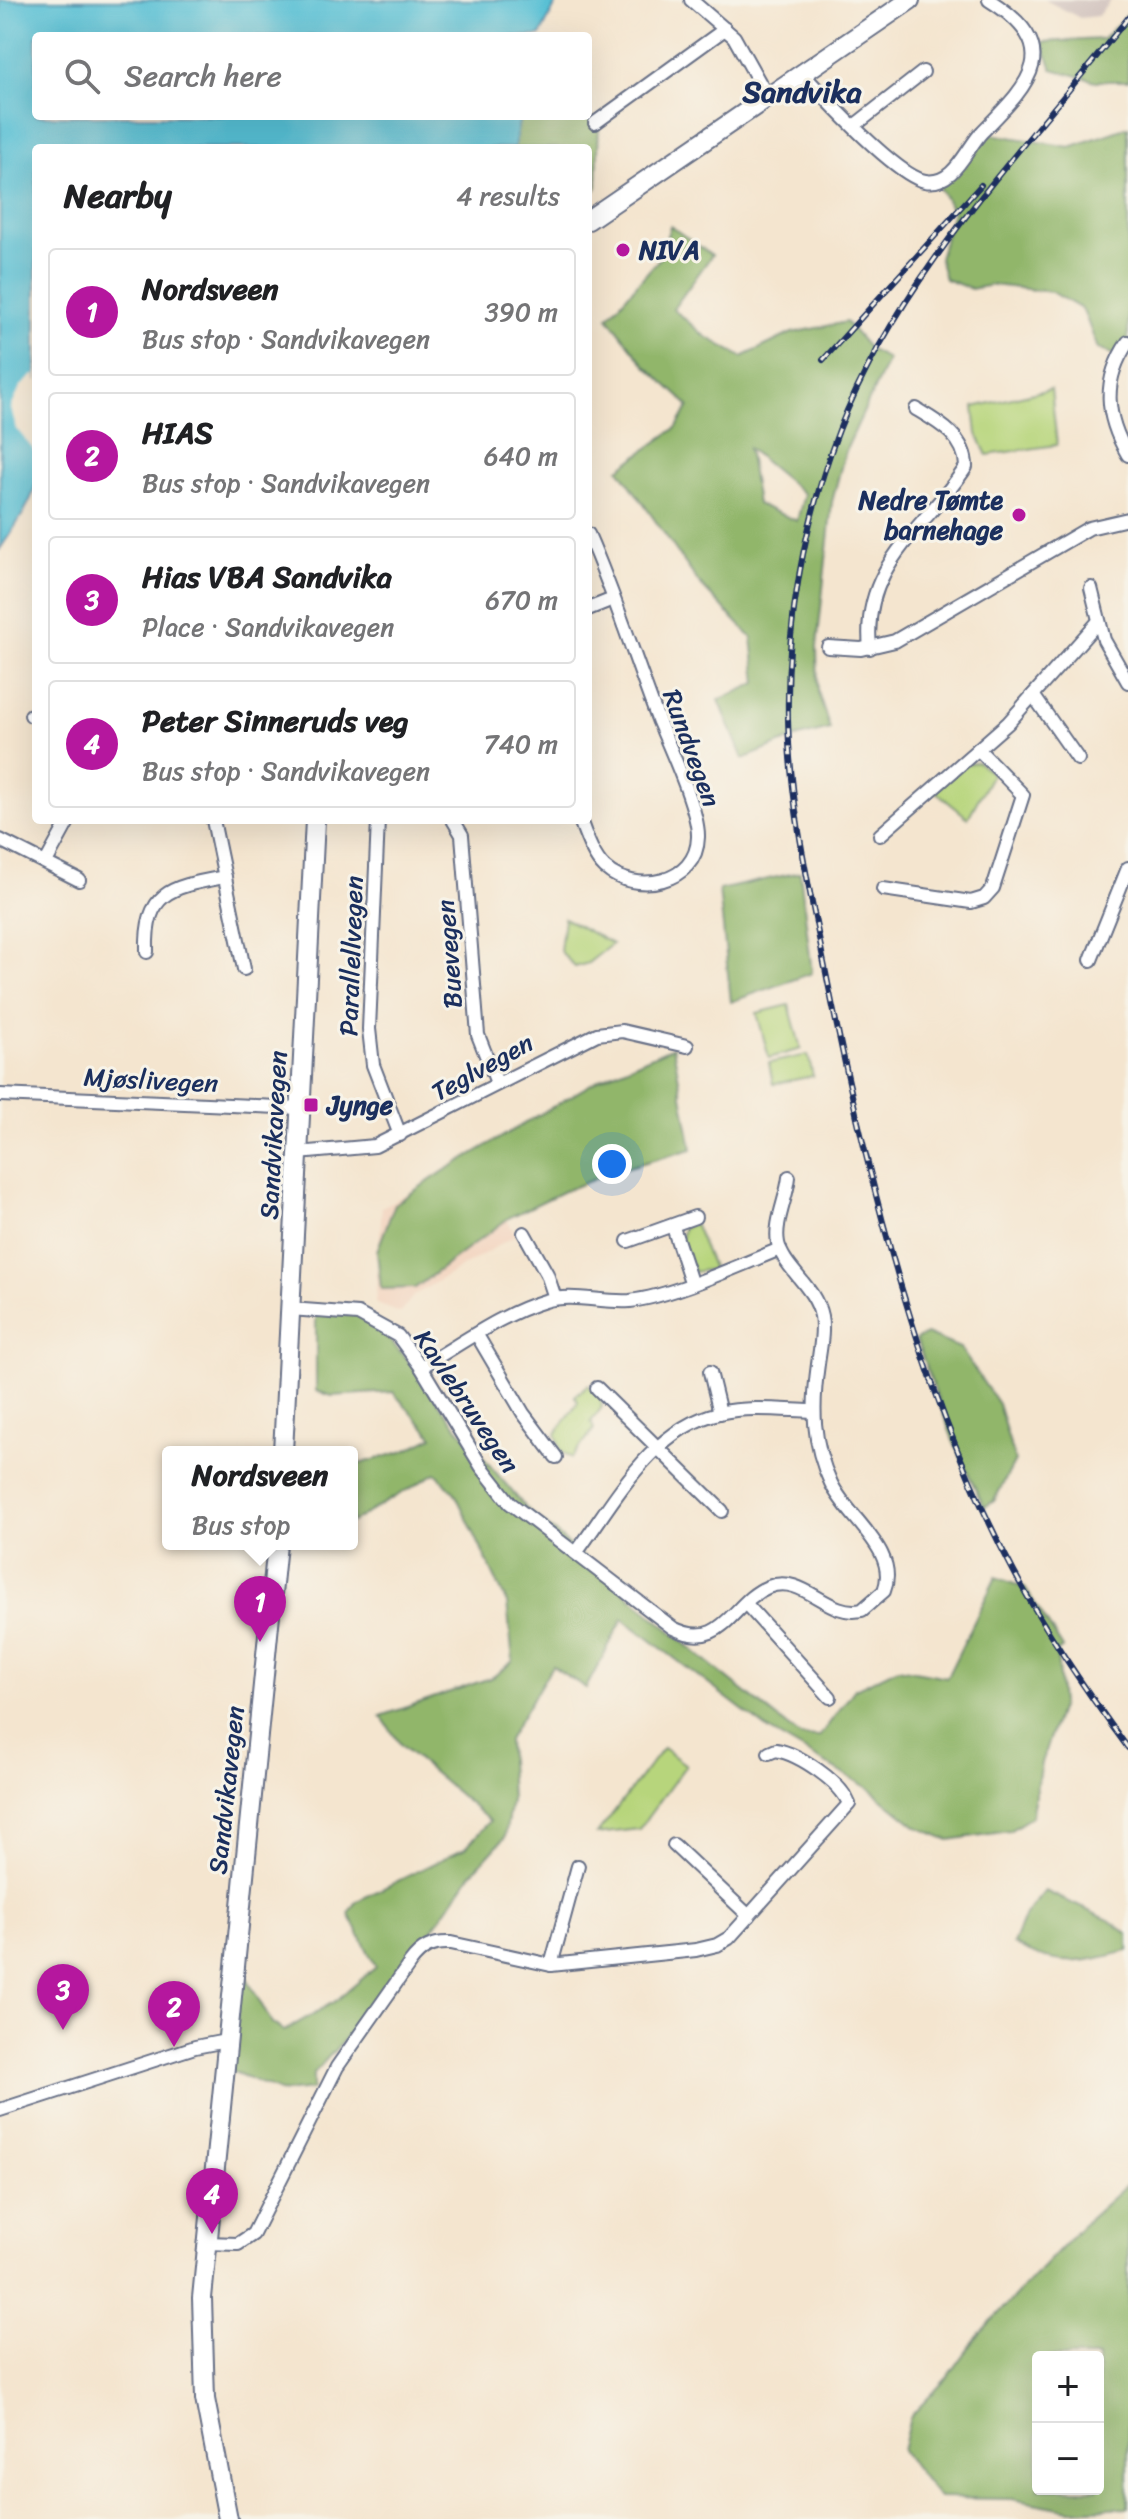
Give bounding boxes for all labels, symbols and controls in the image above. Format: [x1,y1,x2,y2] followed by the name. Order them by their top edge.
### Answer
[32,32,592,120] search box
[124,49,282,103] text: Search here
[60,54,104,98] icon: search
[741,65,862,119] district label: Sandvika
[64,166,172,226] text: Nearby
[456,173,560,219] text: 4 results
[638,227,700,273] place label: NIVA
[614,241,632,259] marker: NIVA
[142,262,278,316] text: Nordsveen
[86,289,98,335] text: 1
[485,289,558,335] text: 390 m
[142,316,430,362] text: Bus stop · Sandvikavegen
[142,406,213,460] text: HIAS
[84,433,100,479] text: 2
[484,433,558,479] text: 640 m
[142,460,430,506] text: Bus stop · Sandvikavegen
[858,477,1004,553] place label: Nedre Tømte barnehage
[1010,506,1028,524] marker: Nedre Tømte barnehage
[142,550,392,604] text: Hias VBA Sandvika
[85,577,99,623] text: 3
[485,577,558,623] text: 670 m
[142,604,394,650] text: Place · Sandvikavegen
[649,683,735,813] street label: Rundvegen
[142,694,409,748] text: Peter Sinneruds veg
[84,721,100,767] text: 4
[484,721,558,767] text: 740 m
[142,748,430,794] text: Bus stop · Sandvikavegen
[325,875,377,1037] street label: Parallellvegen
[422,898,476,1010] street label: Buevegen
[422,1020,542,1114] street label: Teglvegen
[246,1049,300,1221] street label: Sandvikavegen
[83,1054,219,1106] street label: Mjøslivegen
[325,1082,394,1128] place label: Jynge
[302,1096,320,1114] marker: Jynge
[592,1144,632,1184] your location
[401,1319,533,1483] street label: Kavlebruvegen
[162,1446,358,1550] popup
[192,1448,328,1502] text: Nordsveen
[192,1502,290,1548] text: Bus stop
[234,1576,286,1642] pin: 1
[194,1703,258,1877] street label: Sandvikavegen
[37,1964,89,2030] pin: 3
[148,1981,200,2047] pin: 2
[186,2168,238,2234] pin: 4
[1032,2351,1104,2495] map controls
[1032,2351,1104,2423] button: +
[1032,2423,1104,2495] button: −

